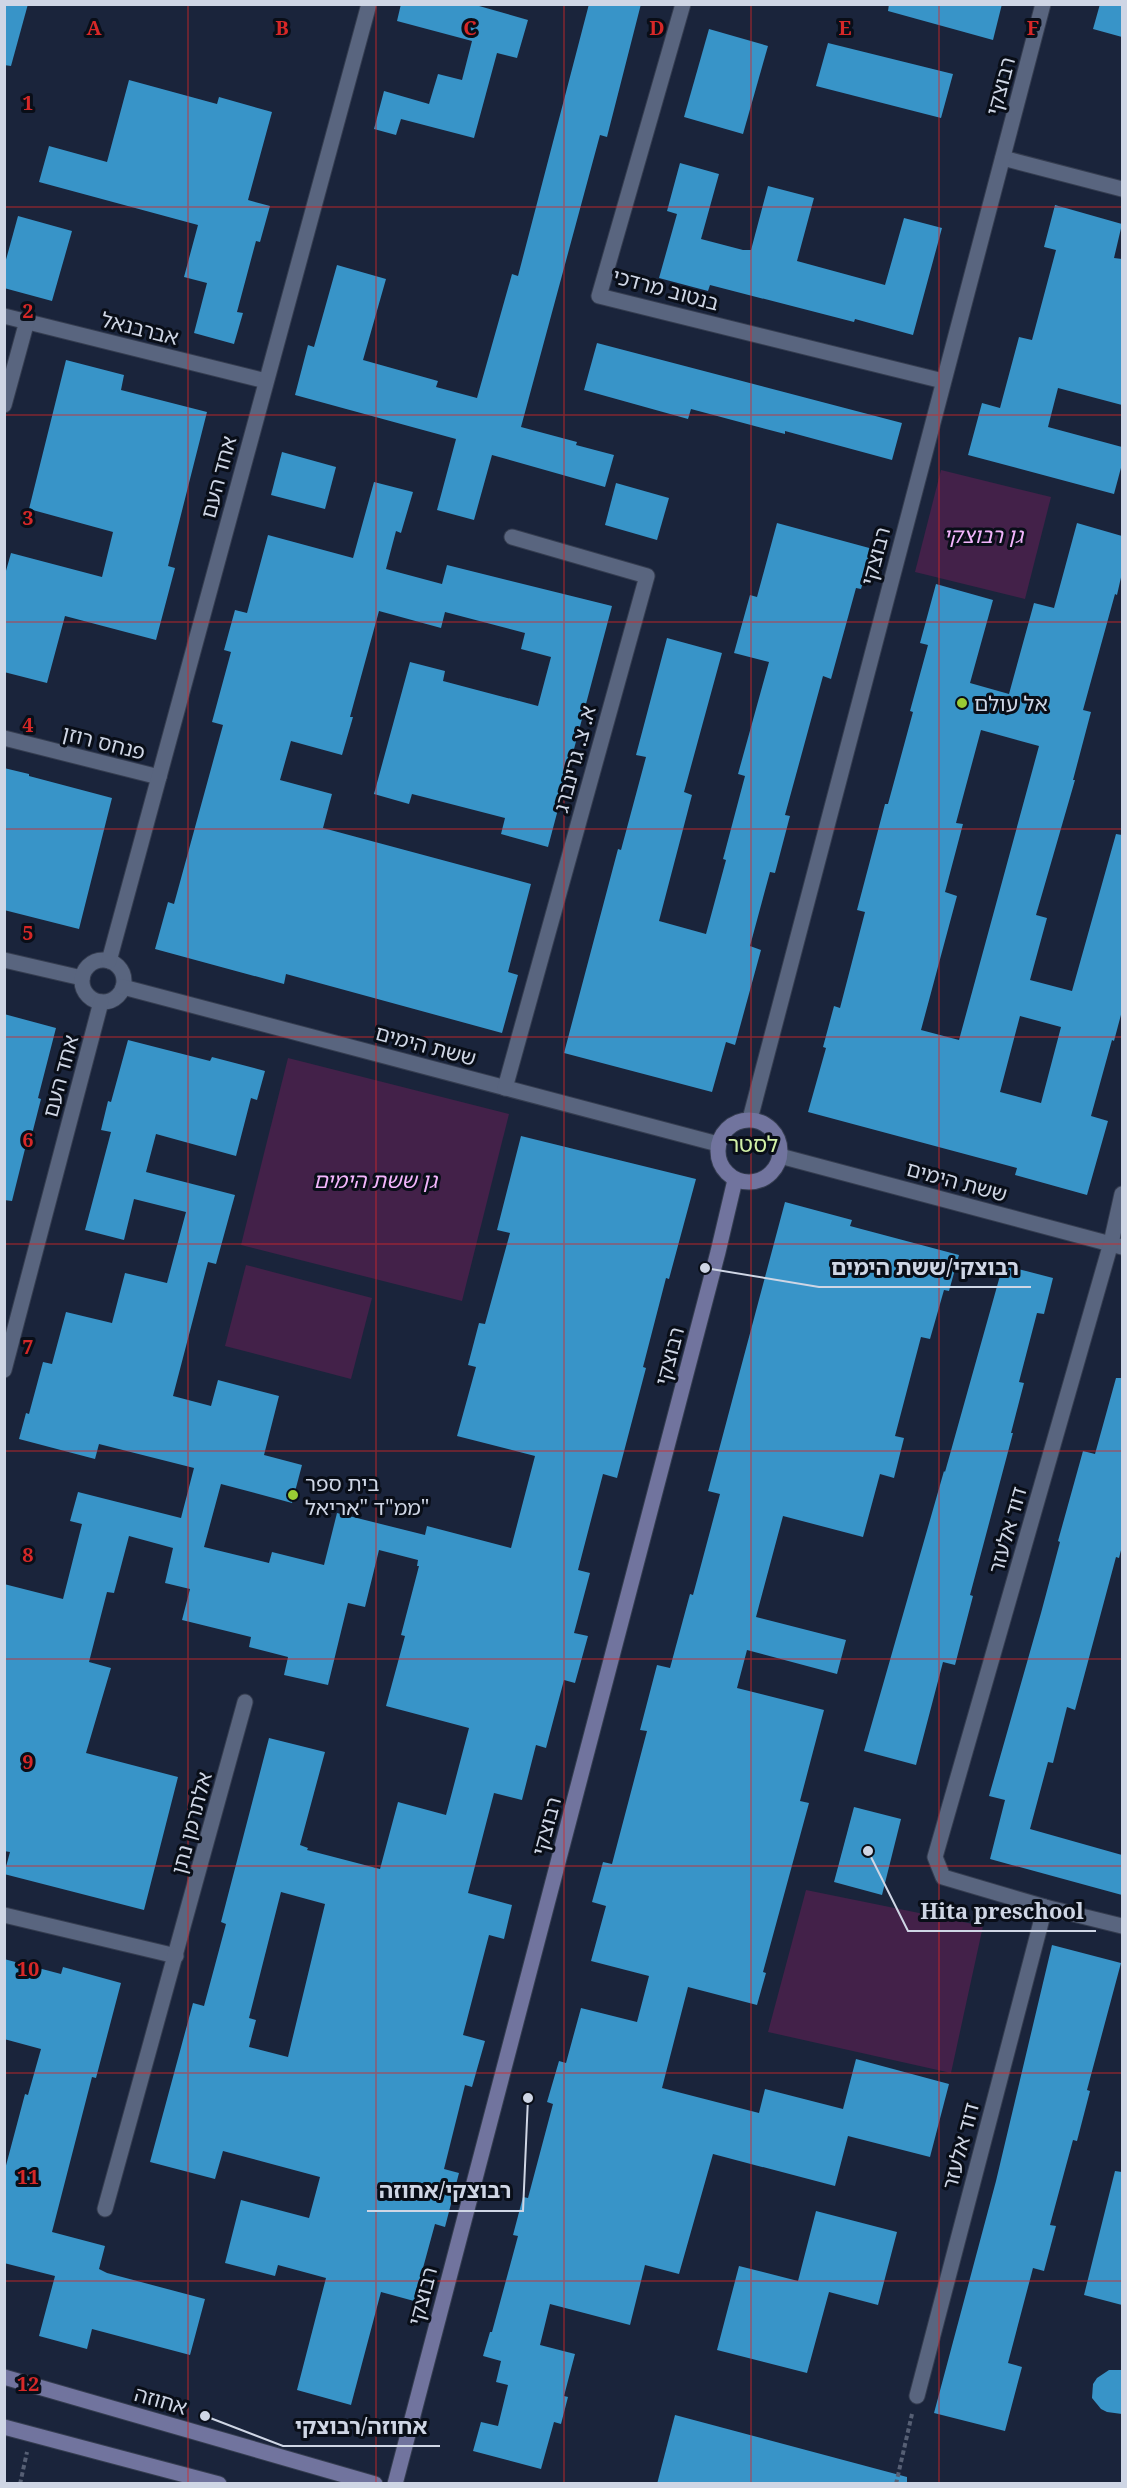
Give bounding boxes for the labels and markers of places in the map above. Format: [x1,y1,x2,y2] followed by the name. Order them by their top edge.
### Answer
[974,689,1048,717] place label: אל עולם
[955,696,969,710] marker: אל עולם
[819,1247,1031,1287] callout: רבוצקי/ששת הימים
[305,1469,429,1521] place label: בית ספר ממ"ד "אריאל"
[286,1488,300,1502] marker: בית ספר ממ"ד "אריאל"
[908,1891,1096,1931] callout: Hita preschool
[367,2171,523,2211] callout: רבוצקי/אחוזה
[283,2406,440,2446] callout: אחוזה/רבוצקי

